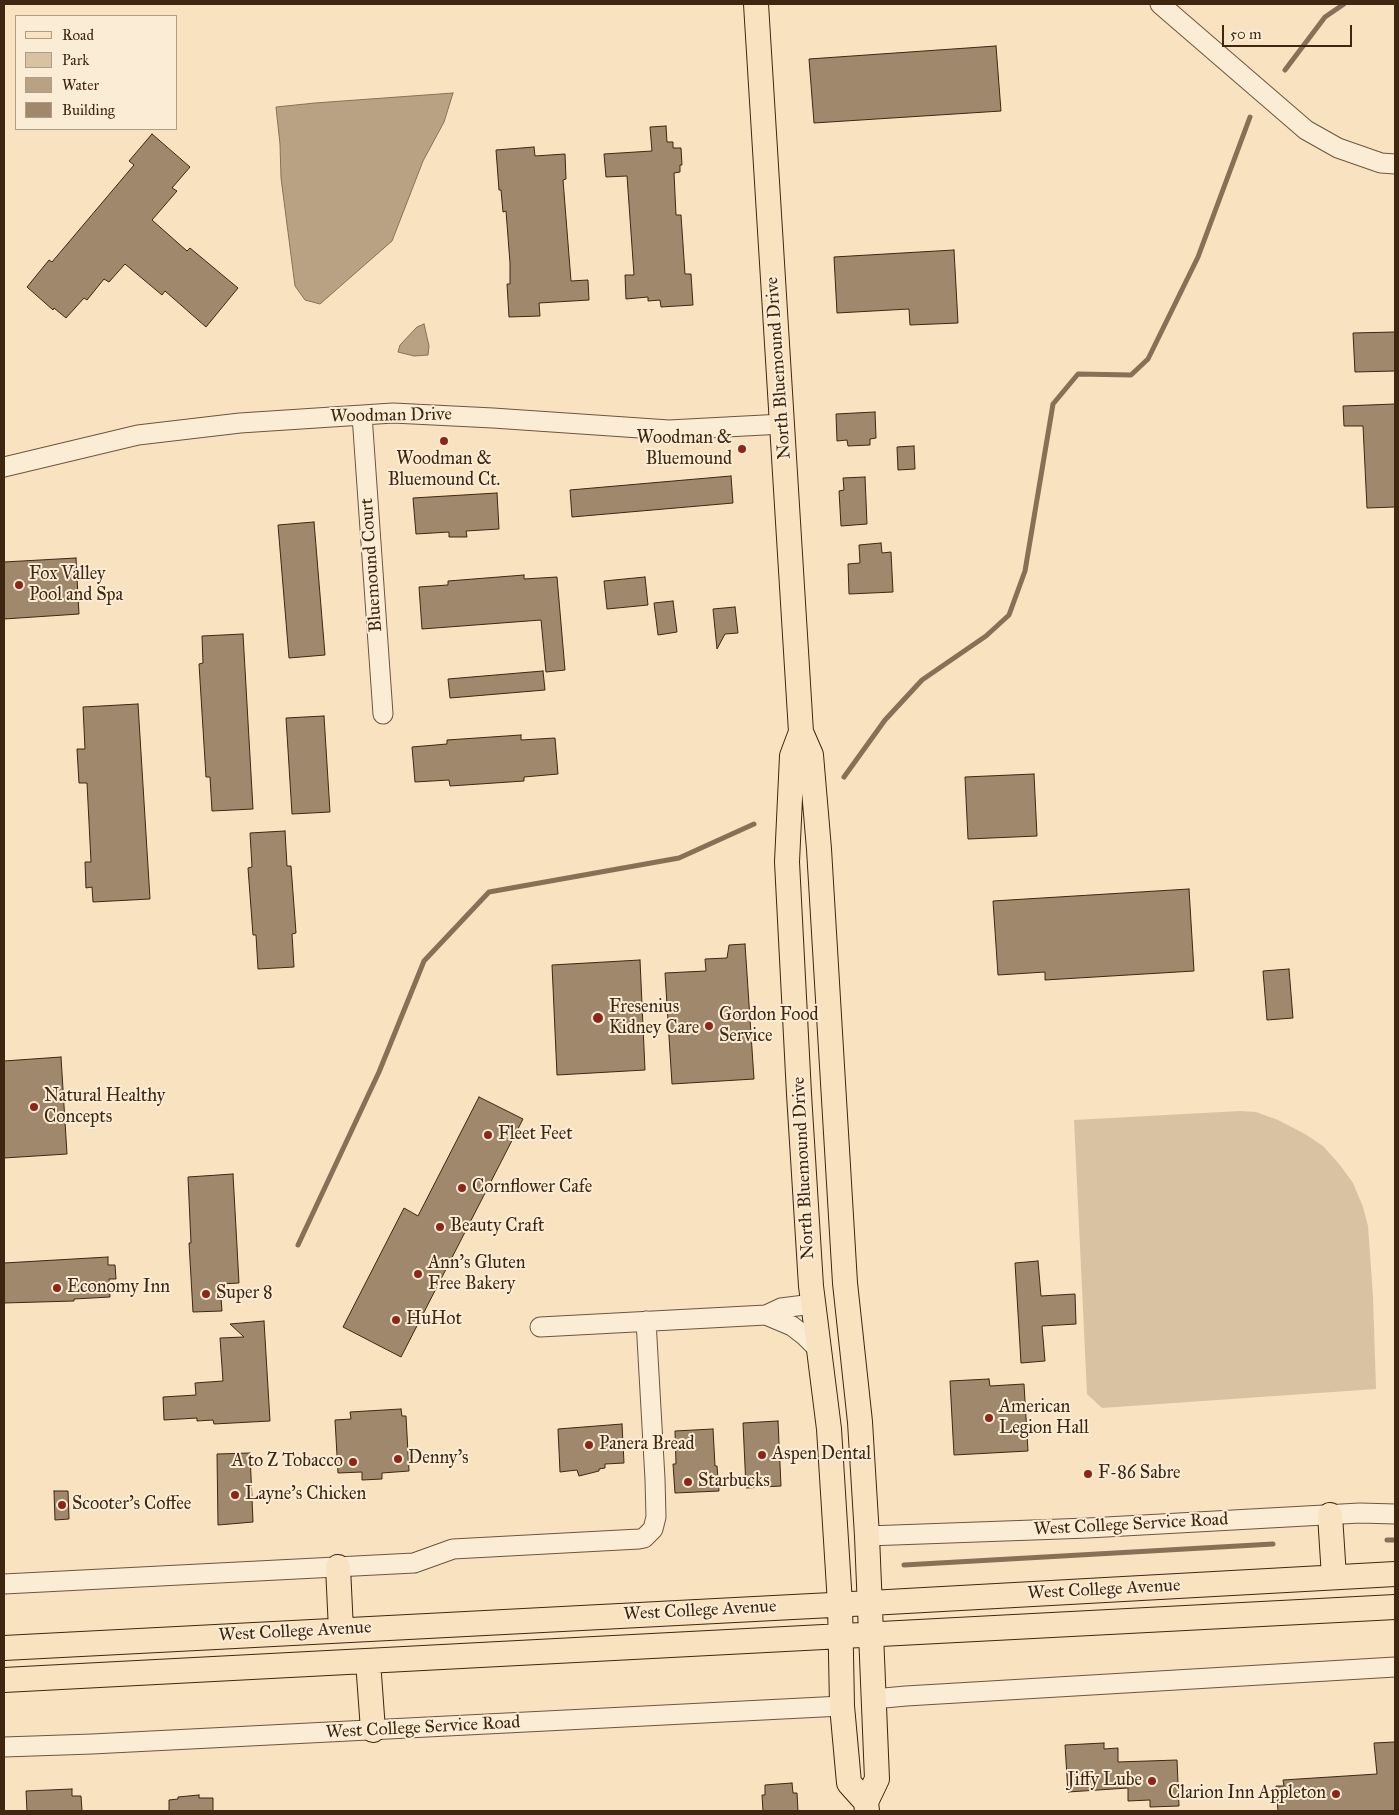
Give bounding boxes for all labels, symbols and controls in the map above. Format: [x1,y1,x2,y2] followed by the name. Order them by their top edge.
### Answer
[15,15,178,130] legend
[1224,15,1354,47] scale bar
[1230,25,1262,43] text: 50 m
[62,26,94,44] text: Road
[62,51,89,69] text: Park
[62,76,99,94] text: Water
[62,101,115,119] text: Building
[762,276,796,460] street label: North Bluemound Drive
[330,404,452,428] street label: Woodman Drive
[637,428,732,470] place label: Woodman & Bluemound
[438,435,450,447] marker: Woodman & Bluemound Ct.
[736,443,748,455] marker: Woodman & Bluemound
[388,449,500,492] place label: Woodman & Bluemound Ct.
[357,497,387,633] street label: Bluemound Court
[29,564,123,606] place label: Fox Valley Pool and Spa
[13,579,25,591] marker: Fox Valley Pool and Spa
[609,997,699,1040] place label: Fresenius Kidney Care
[719,1005,819,1048] place label: Gordon Food Service
[591,1011,605,1025] marker: Fresenius Kidney Care
[703,1020,715,1032] marker: Gordon Food Service
[788,1076,820,1260] street label: North Bluemound Drive
[44,1086,165,1128] place label: Natural Healthy Concepts
[28,1101,40,1113] marker: Natural Healthy Concepts
[498,1124,573,1146] place label: Fleet Feet
[482,1129,494,1141] marker: Fleet Feet
[472,1177,592,1199] place label: Cornflower Cafe
[456,1182,468,1194] marker: Cornflower Cafe
[450,1216,544,1238] place label: Beauty Craft
[434,1221,446,1233] marker: Beauty Craft
[428,1253,526,1296] place label: Ann's Gluten Free Bakery
[412,1268,424,1280] marker: Ann's Gluten Free Bakery
[67,1277,170,1299] place label: Economy Inn
[51,1282,63,1294] marker: Economy Inn
[216,1283,273,1305] place label: Super 8
[200,1288,212,1300] marker: Super 8
[406,1309,462,1331] place label: HuHot
[390,1314,402,1326] marker: HuHot
[999,1397,1089,1440] place label: American Legion Hall
[983,1412,995,1424] marker: American Legion Hall
[599,1434,695,1456] place label: Panera Bread
[583,1439,595,1451] marker: Panera Bread
[772,1444,871,1466] place label: Aspen Dental
[408,1448,469,1470] place label: Denny's
[756,1449,768,1461] marker: Aspen Dental
[232,1451,343,1473] place label: A to Z Tobacco
[392,1453,404,1465] marker: Denny's
[347,1456,359,1468] marker: A to Z Tobacco
[1098,1463,1181,1485] place label: F-86 Sabre
[1082,1468,1094,1480] marker: F-86 Sabre
[698,1471,770,1493] place label: Starbucks
[682,1476,694,1488] marker: Starbucks
[245,1484,366,1506] place label: Layne's Chicken
[229,1489,241,1501] marker: Layne's Chicken
[72,1494,191,1516] place label: Scooter's Coffee
[56,1499,68,1511] marker: Scooter's Coffee
[1033,1509,1229,1541] street label: West College Service Road
[1027,1575,1181,1605] street label: West College Avenue
[623,1596,777,1626] street label: West College Avenue
[218,1617,372,1647] street label: West College Avenue
[325,1712,521,1744] street label: West College Service Road
[1068,1770,1142,1792] place label: Jiffy Lube
[1146,1775,1158,1787] marker: Jiffy Lube
[1168,1783,1326,1805] place label: Clarion Inn Appleton
[1330,1788,1342,1800] marker: Clarion Inn Appleton

